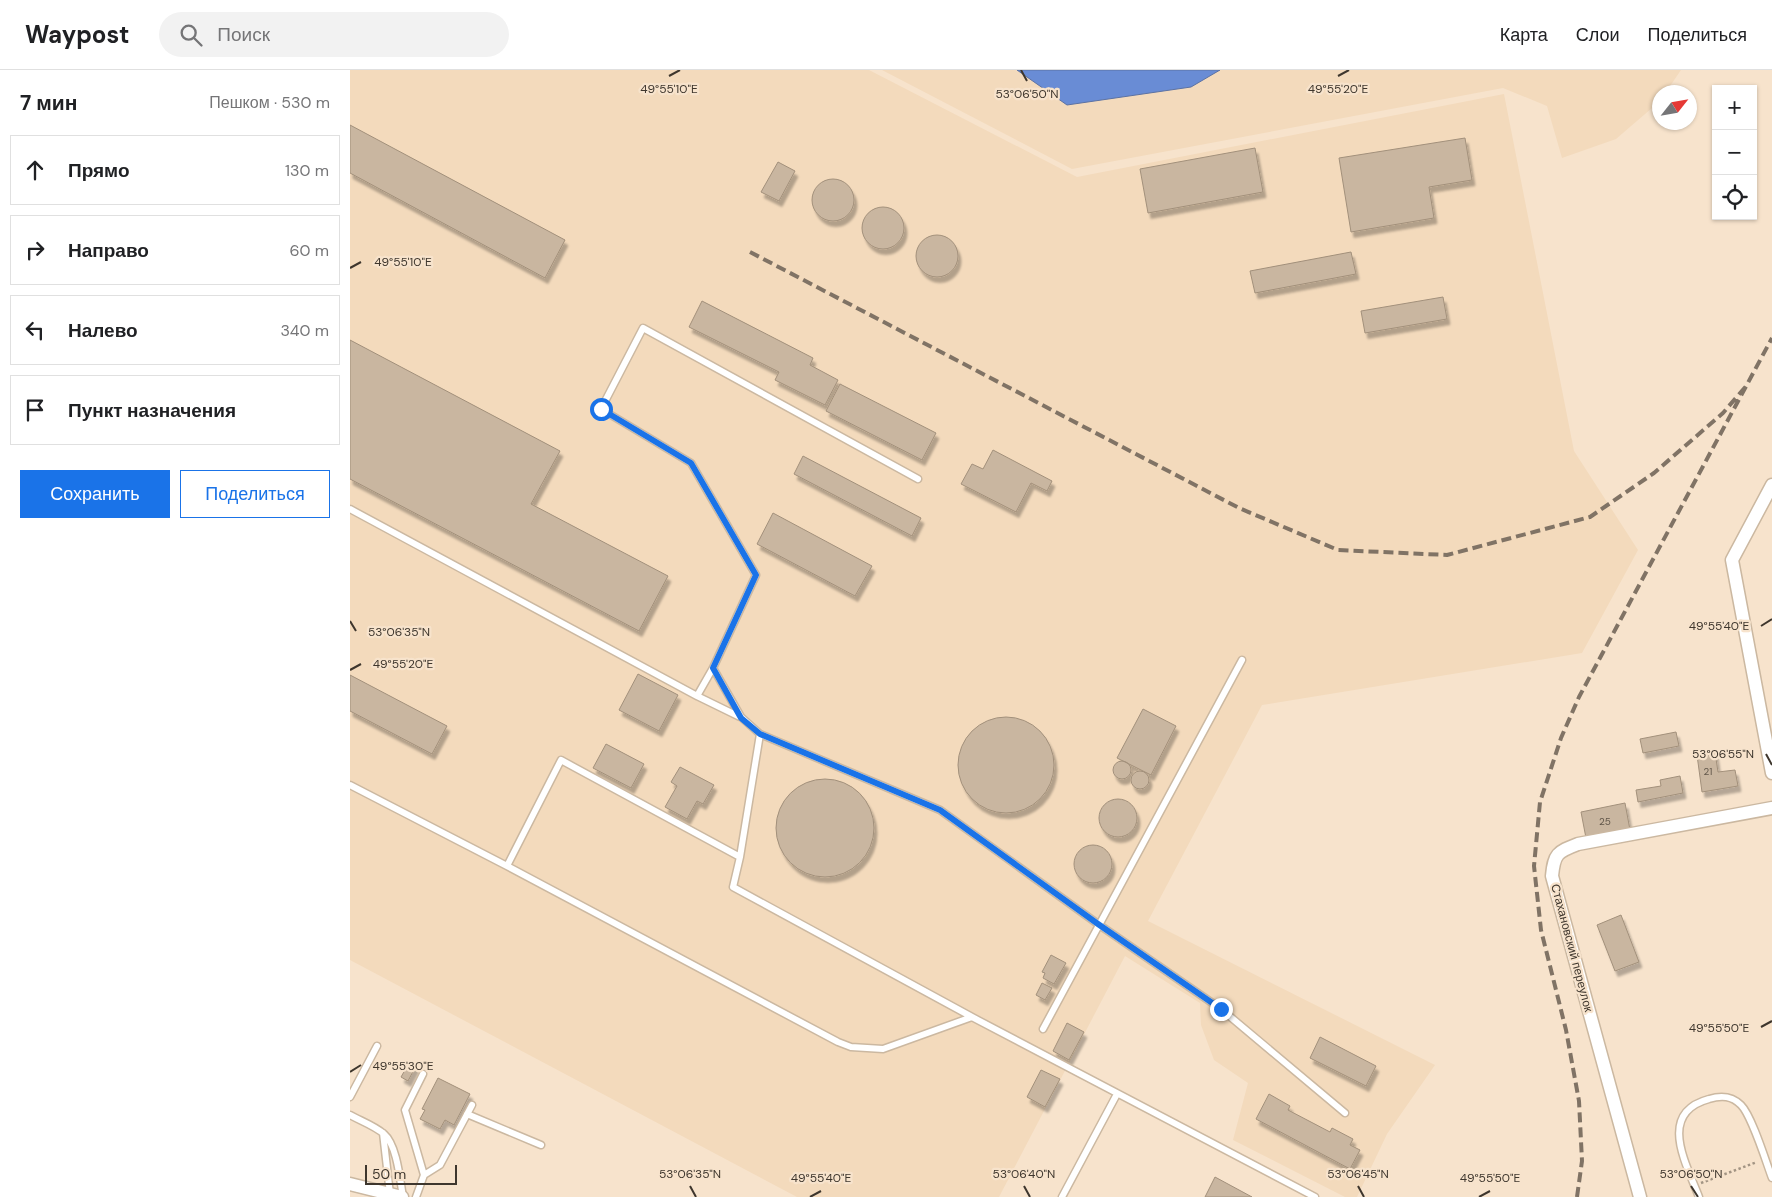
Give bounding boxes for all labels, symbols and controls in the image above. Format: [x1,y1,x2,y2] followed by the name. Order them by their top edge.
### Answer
[159,12,509,57] search box
[25,19,129,50] text: Waypost
[177,21,205,49] icon: search
[217,22,270,47] text: Поиск
[1500,23,1548,47] text: Карта
[1576,23,1620,47] text: Слои
[1648,23,1747,47] text: Поделиться
[640,81,698,97] text: 49°55'10"E
[1308,81,1368,97] text: 49°55'20"E
[1652,85,1697,130] north arrow
[1712,85,1757,220] map controls
[1712,85,1757,130] button: +
[995,86,1059,102] text: 53°06'50"N
[20,89,77,117] text: 7 мин
[209,92,330,113] text: Пешком · 530 m
[1712,130,1757,175] button: −
[21,156,49,184] icon: ahead
[68,158,130,183] text: Прямо
[285,160,329,181] text: 130 m
[1712,175,1757,220] button: locate
[21,236,49,264] icon: right
[68,238,149,263] text: Направо
[289,240,329,261] text: 60 m
[374,254,432,270] text: 49°55'10"E
[21,316,49,344] icon: left
[68,318,138,343] text: Налево
[280,320,329,341] text: 340 m
[21,396,49,424] icon: arrive
[68,398,236,423] text: Пункт назначения
[590,398,613,421] route start
[20,470,170,518] button: Сохранить
[180,470,330,518] button: Поделиться
[1689,618,1749,634] text: 49°55'40"E
[368,624,430,640] text: 53°06'35"N
[373,656,433,672] text: 49°55'20"E
[1692,746,1754,762] text: 53°06'55"N
[1704,765,1712,778] house number: 21
[1599,815,1611,828] house number: 25
[1547,882,1597,1014] street label: Стахановский переулок
[1210,998,1233,1021] route end
[1689,1020,1750,1036] text: 49°55'50"E
[373,1058,434,1074] text: 49°55'30"E
[365,1162,458,1185] scale bar
[372,1165,406,1183] text: 50 m
[659,1166,721,1182] text: 53°06'35"N
[993,1166,1055,1182] text: 53°06'40"N
[1327,1166,1389,1182] text: 53°06'45"N
[1659,1166,1723,1182] text: 53°06'50"N
[791,1170,851,1186] text: 49°55'40"E
[1460,1170,1521,1186] text: 49°55'50"E

